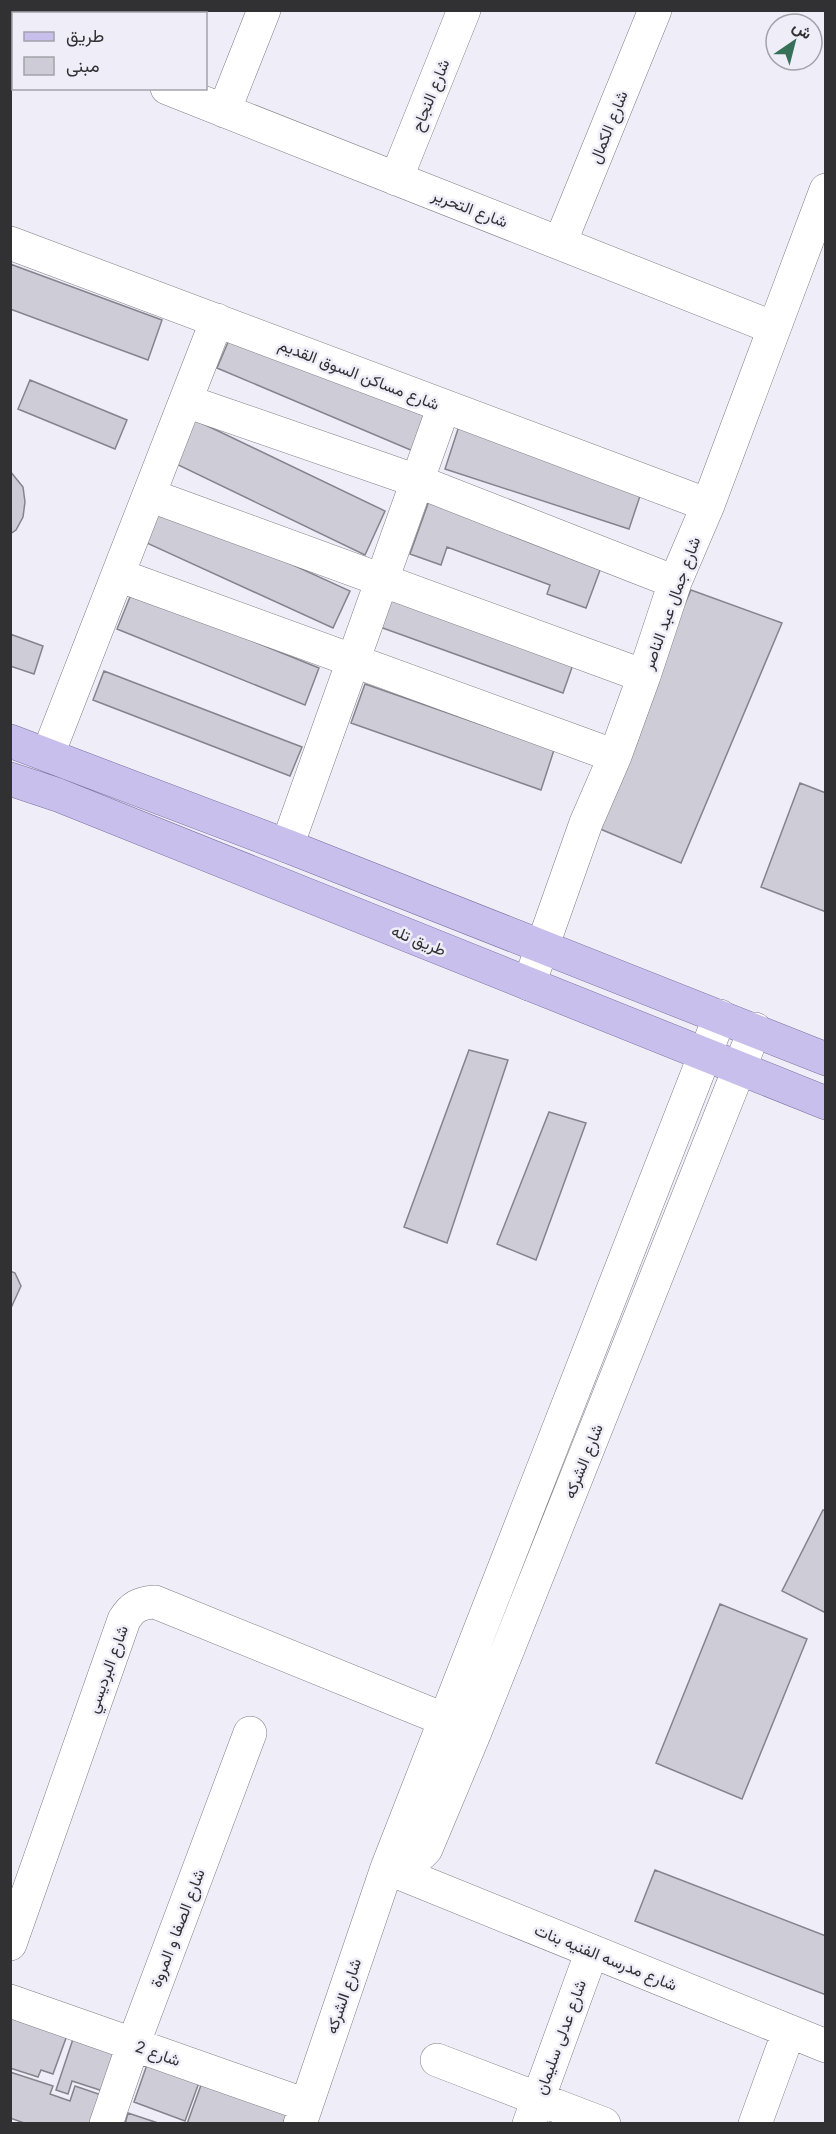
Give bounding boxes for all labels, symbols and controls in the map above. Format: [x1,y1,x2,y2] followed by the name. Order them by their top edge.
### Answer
[12,12,207,90] legend
[764,12,824,72] north arrow
[789,16,816,43] text: ش
[66,25,104,47] text: طريق
[66,55,100,77] text: مبنى
[406,56,455,135] street label: شارع النجاح
[584,88,634,167] street label: شارع الكمال
[428,184,511,233] street label: شارع التحرير
[275,334,442,416] street label: شارع مساكن السوق القديم
[637,534,706,674] street label: شارع جمال عبد الناصر
[388,920,449,961] street label: طريق تله
[559,1421,609,1502] street label: شارع الشركه
[82,1622,136,1717] street label: شارع البرديسي
[145,1866,211,1991] street label: شارع الصفا و المروة
[531,1919,680,1997] street label: شارع مدرسه الفنيه بنات
[321,1956,367,2037] street label: شارع الشركه
[530,1977,592,2098] street label: شارع عدلى سليمان
[132,2036,183,2072] street label: شارع 2

